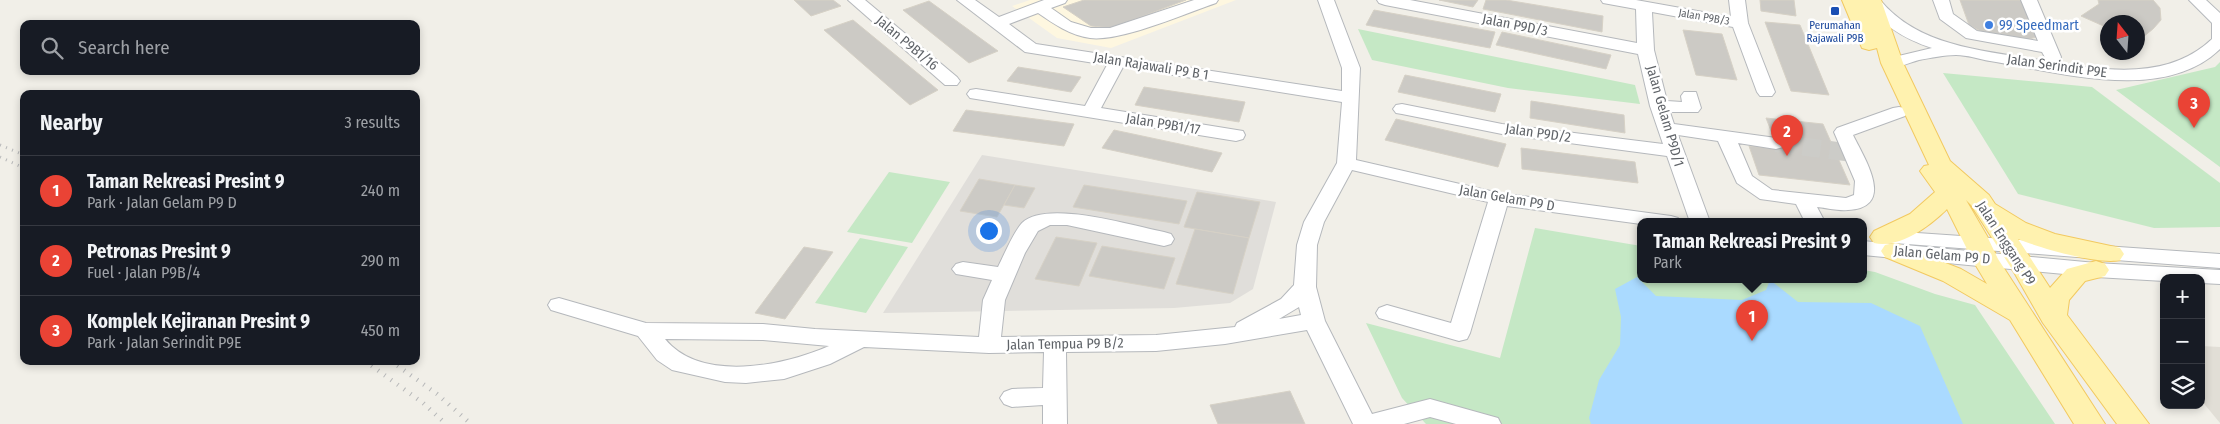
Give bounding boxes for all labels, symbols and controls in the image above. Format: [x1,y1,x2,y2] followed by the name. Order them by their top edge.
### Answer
[1829,5,1841,17] marker: Perumahan Rajawali P9B
[1677,6,1731,28] street label: Jalan P9B/3
[1481,10,1549,40] street label: Jalan P9D/3
[872,12,942,74] street label: Jalan P9B1/16
[2100,15,2145,60] north arrow
[1999,17,2079,34] place label: 99 Speedmart
[1807,19,1863,45] place label: Perumahan Rajawali P9B
[1983,19,1995,31] marker: 99 Speedmart
[20,20,420,75] search box
[38,34,66,62] icon: search
[78,36,170,59] text: Search here
[1092,49,1210,83] street label: Jalan Rajawali P9 B 1
[2006,51,2109,81] street label: Jalan Serindit P9E
[1642,63,1688,169] street label: Jalan Gelam P9D/1
[2178,87,2210,128] pin: 3
[40,110,102,136] text: Nearby
[1125,110,1202,138] street label: Jalan P9B1/17
[344,113,400,132] text: 3 results
[1771,115,1803,156] pin: 2
[1504,120,1572,146] street label: Jalan P9D/2
[87,170,284,193] text: Taman Rekreasi Presint 9
[53,181,59,200] text: 1
[361,181,400,200] text: 240 m
[1458,181,1556,215] street label: Jalan Gelam P9 D
[87,193,237,212] text: Park · Jalan Gelam P9 D
[1973,198,2040,288] street label: Jalan Enggang P9
[976,218,1002,244] your location
[1637,218,1867,283] popup
[1653,230,1851,253] text: Taman Rekreasi Presint 9
[87,240,231,263] text: Petronas Presint 9
[1893,242,1991,268] street label: Jalan Gelam P9 D
[52,251,60,270] text: 2
[361,251,400,270] text: 290 m
[1653,253,1682,272] text: Park
[87,263,200,282] text: Fuel · Jalan P9B/4
[2160,274,2205,409] map controls
[2160,274,2205,319] button: +
[1736,300,1768,341] pin: 1
[87,310,310,333] text: Komplek Kejiranan Presint 9
[2160,319,2205,364] button: −
[52,321,60,340] text: 3
[361,321,400,340] text: 450 m
[87,333,242,352] text: Park · Jalan Serindit P9E
[1006,334,1124,354] street label: Jalan Tempua P9 B/2
[2160,364,2205,409] button: layers

